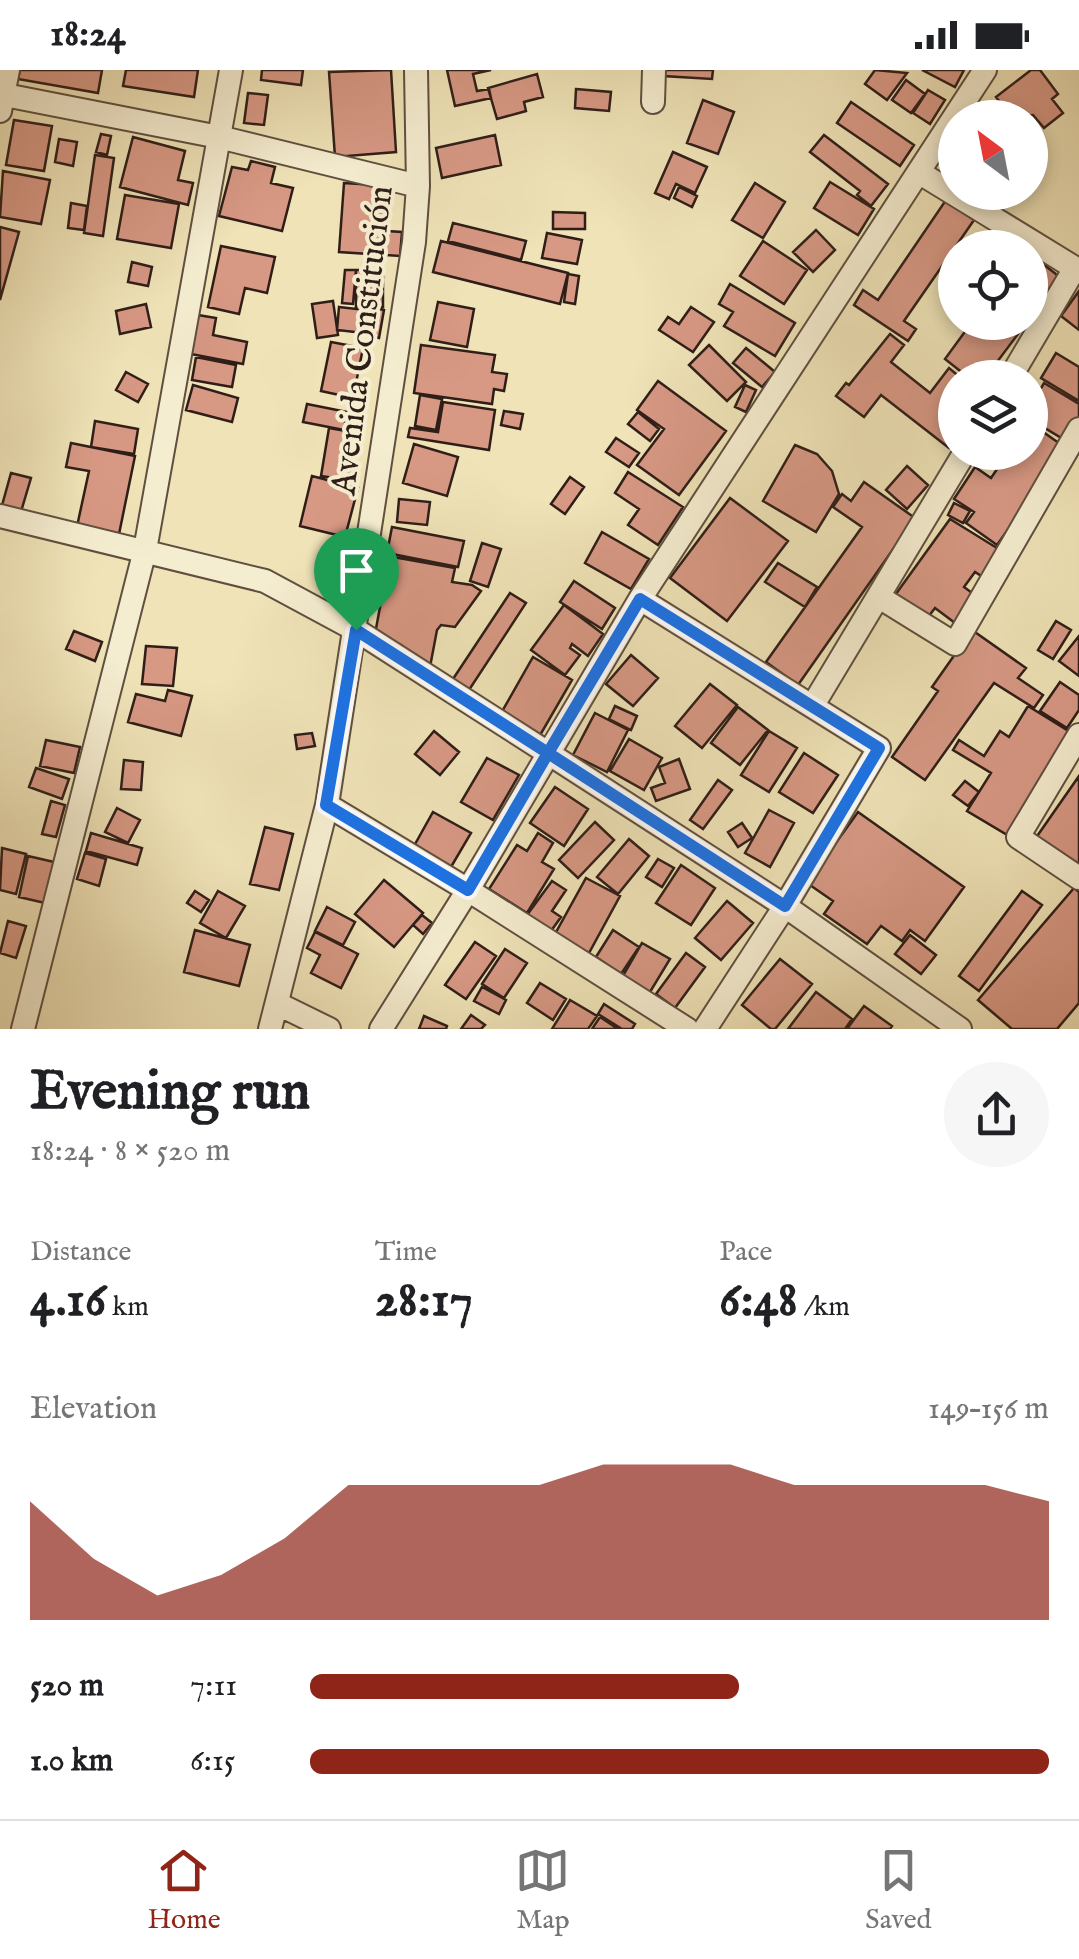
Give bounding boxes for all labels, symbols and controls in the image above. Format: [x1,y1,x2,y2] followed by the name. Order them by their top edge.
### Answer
[50,11,126,59] text: 18:24
[938,100,1048,210] north arrow
[938,100,1048,470] map controls
[322,183,405,499] street label: Avenida Constitución
[938,230,1048,340] button: locate
[938,360,1048,470] button: layers
[314,528,399,631] pin
[329,543,384,598] icon: arrive
[30,1058,310,1128] text: Evening run
[944,1062,1049,1167] button: share
[30,1131,230,1172] text: 18:24 · 8 × 520 m
[30,1235,131,1270] text: Distance
[375,1235,437,1270] text: Time
[719,1235,772,1270] text: Pace
[30,1270,106,1333] text: 4.16
[375,1270,473,1333] text: 28:17
[719,1270,798,1333] text: 6:48
[106,1290,149,1325] text: km
[798,1290,850,1325] text: /km
[30,1389,157,1430] text: Elevation
[928,1389,1049,1430] text: 149–156 m
[30,1666,104,1707] text: 520 m
[190,1666,237,1707] text: 7:11
[30,1741,113,1782] text: 1.0 km
[190,1741,235,1782] text: 6:15
[147,1843,221,1938] tab: Home
[515,1843,570,1938] tab: Map
[865,1843,932,1938] tab: Saved

